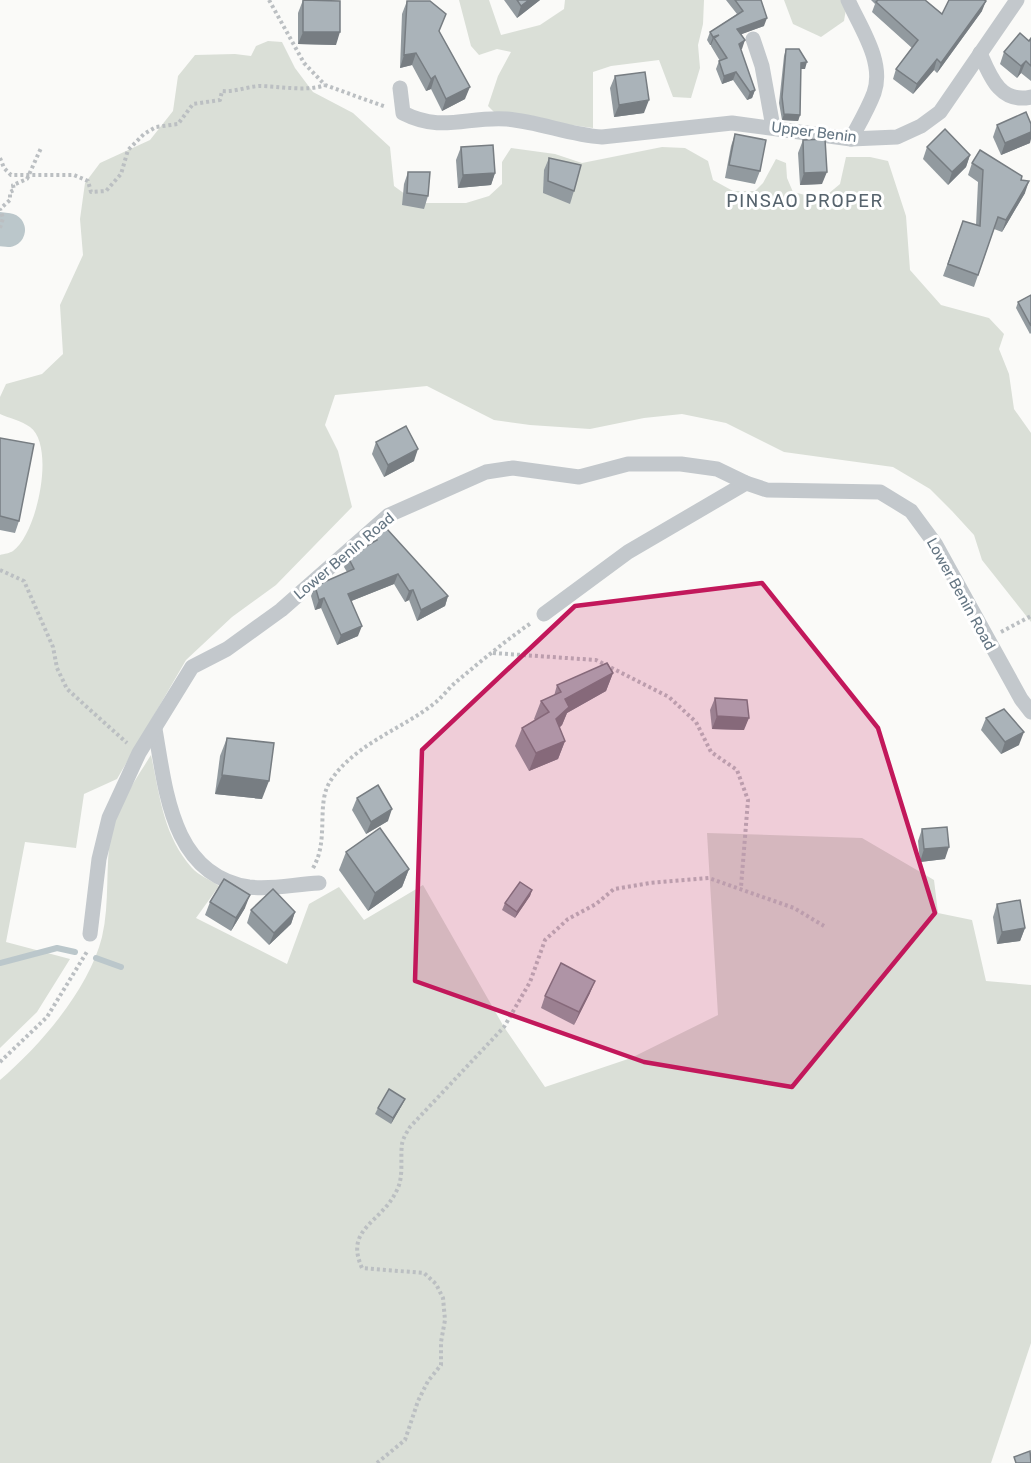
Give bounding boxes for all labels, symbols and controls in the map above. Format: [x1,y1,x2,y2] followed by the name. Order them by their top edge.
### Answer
[770,118,858,146] street label: Upper Benin
[726,190,884,212] district label: PINSAO PROPER
[290,509,398,603] street label: Lower Benin Road
[923,535,999,653] street label: Lower Benin Road

